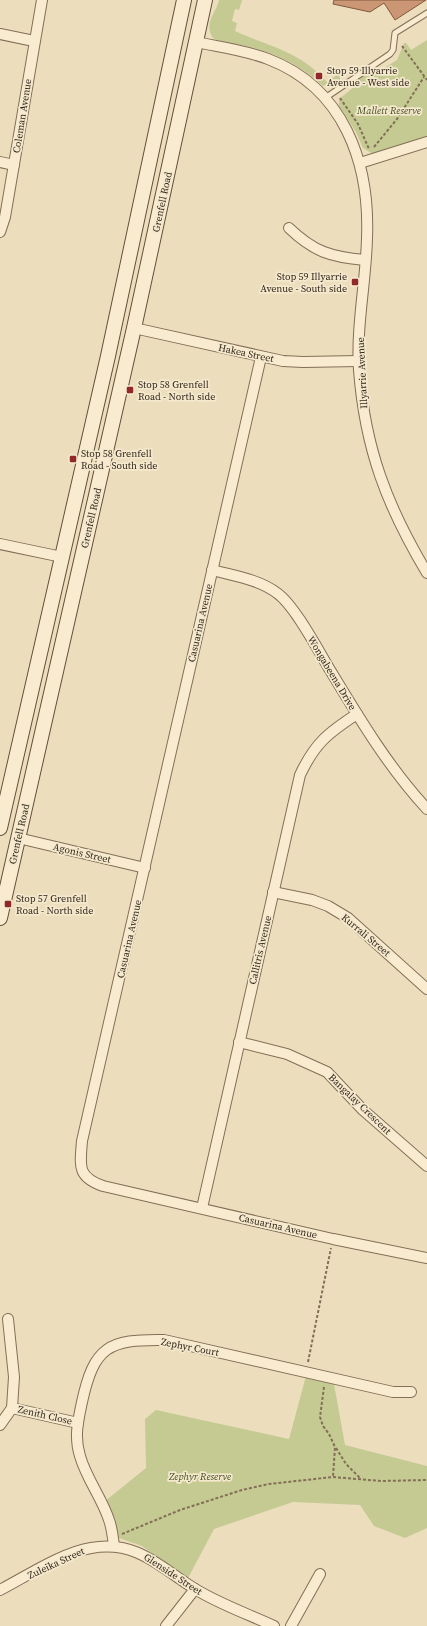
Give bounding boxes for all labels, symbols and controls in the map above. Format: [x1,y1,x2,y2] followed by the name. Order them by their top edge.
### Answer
[327,64,409,89] place label: Stop 59 Illyarrie Avenue - West side
[314,71,324,81] marker: Stop 59 Illyarrie Avenue - West side
[10,78,34,154] street label: Coleman Avenue
[356,104,421,117] park label: Mallett Reserve
[149,170,175,233] street label: Grenfell Road
[260,270,347,295] place label: Stop 59 Illyarrie Avenue - South side
[350,277,360,287] marker: Stop 59 Illyarrie Avenue - South side
[354,337,370,409] street label: Illyarrie Avenue
[217,341,276,365] street label: Hakea Street
[138,378,215,403] place label: Stop 58 Grenfell Road - North side
[125,385,135,395] marker: Stop 58 Grenfell Road - North side
[81,447,157,472] place label: Stop 58 Grenfell Road - South side
[68,454,78,464] marker: Stop 58 Grenfell Road - South side
[78,486,104,549] street label: Grenfell Road
[185,582,215,664] street label: Casuarina Avenue
[305,634,359,712] street label: Wongabeena Drive
[6,802,32,865] street label: Grenfell Road
[52,840,113,866] street label: Agonis Street
[16,892,93,917] place label: Stop 57 Grenfell Road - North side
[114,898,144,980] street label: Casuarina Avenue
[3,899,13,909] marker: Stop 57 Grenfell Road - North side
[339,911,394,960] street label: Kurrali Street
[246,914,274,986] street label: Callitris Avenue
[326,1071,395,1138] street label: Bangalay Crescent
[237,1211,319,1241] street label: Casuarina Avenue
[160,1335,221,1359] street label: Zephyr Court
[17,1402,73,1428] street label: Zenith Close
[168,1470,231,1483] park label: Zephyr Reserve
[26,1544,87,1582] street label: Zuleika Street
[141,1550,205,1598] street label: Glenside Street

